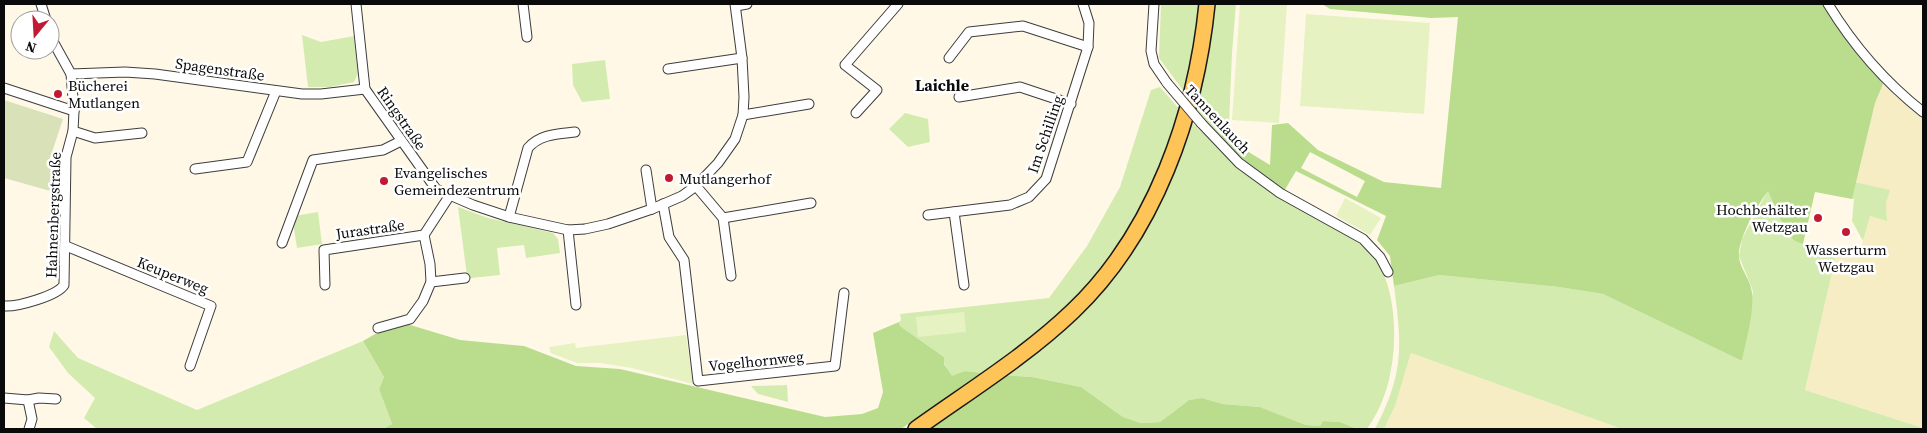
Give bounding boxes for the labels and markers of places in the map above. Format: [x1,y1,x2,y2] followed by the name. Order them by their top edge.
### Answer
[68,75,140,113] place label: Bücherei Mutlangen
[52,88,64,100] marker: Bücherei Mutlangen
[394,162,520,200] place label: Evangelisches Gemeindezentrum
[679,168,773,189] place label: Mutlangerhof
[663,172,675,184] marker: Mutlangerhof
[378,175,390,187] marker: Evangelisches Gemeindezentrum
[1716,199,1809,237] place label: Hochbehälter Wetzgau
[1812,212,1824,224] marker: Hochbehälter Wetzgau
[1840,226,1852,238] marker: Wasserturm Wetzgau
[1805,239,1887,277] place label: Wasserturm Wetzgau

